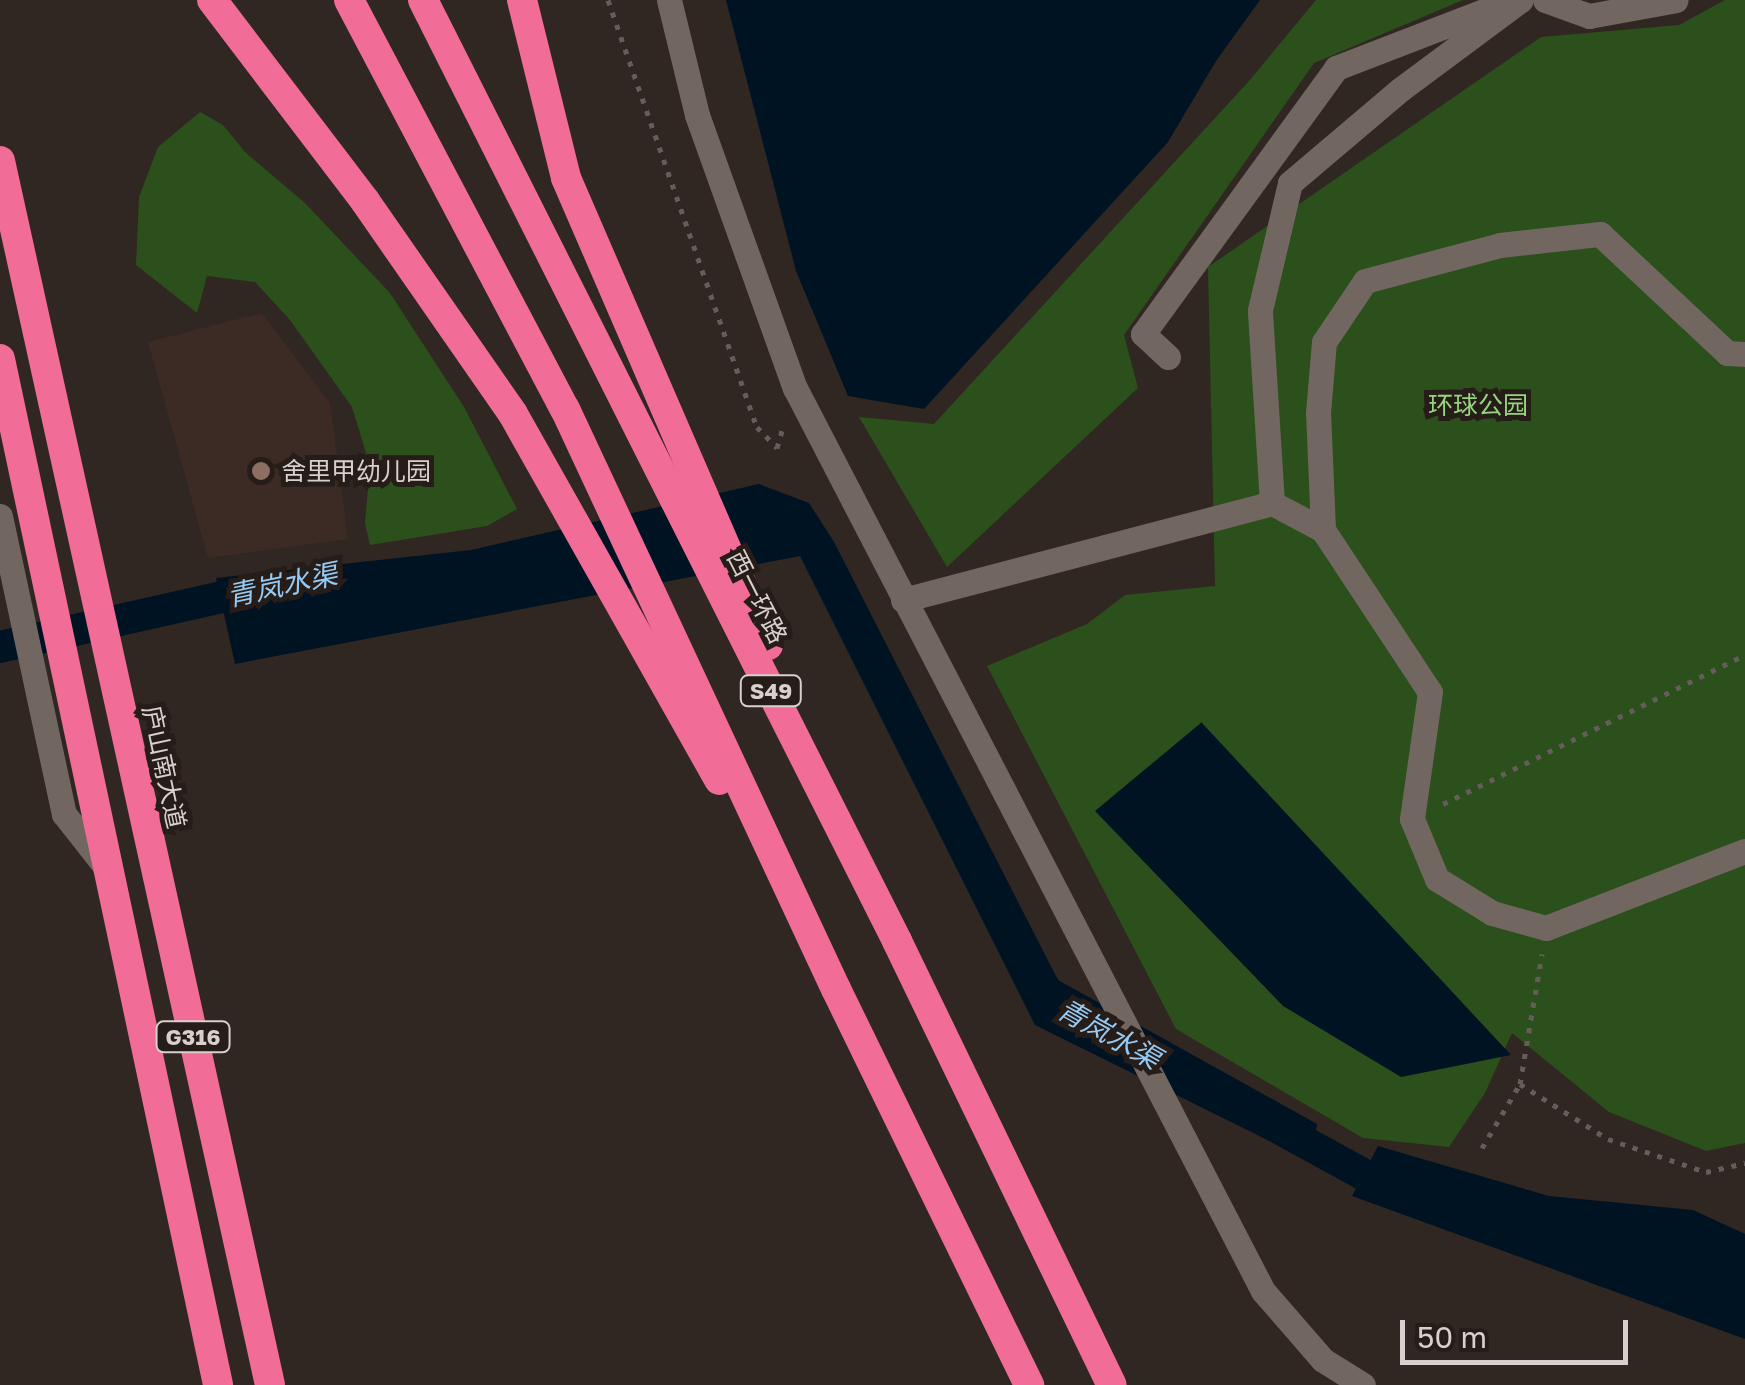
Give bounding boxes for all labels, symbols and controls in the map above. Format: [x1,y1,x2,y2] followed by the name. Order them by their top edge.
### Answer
[1428,390,1528,420] park label: 环球公园
[281,456,431,486] place label: 舍里甲幼儿园
[250,460,272,482] marker: 舍里甲幼儿园
[721,546,793,648] street label: 西一环路
[224,557,340,613] water label: 青岚水渠
[738,674,804,708] road number: S49
[136,703,192,831] street label: 庐山南大道
[1052,992,1166,1076] water label: 青岚水渠
[156,1020,230,1054] road number: G316
[1405,1300,1632,1362] scale bar
[1417,1319,1487,1355] text: 50 m

